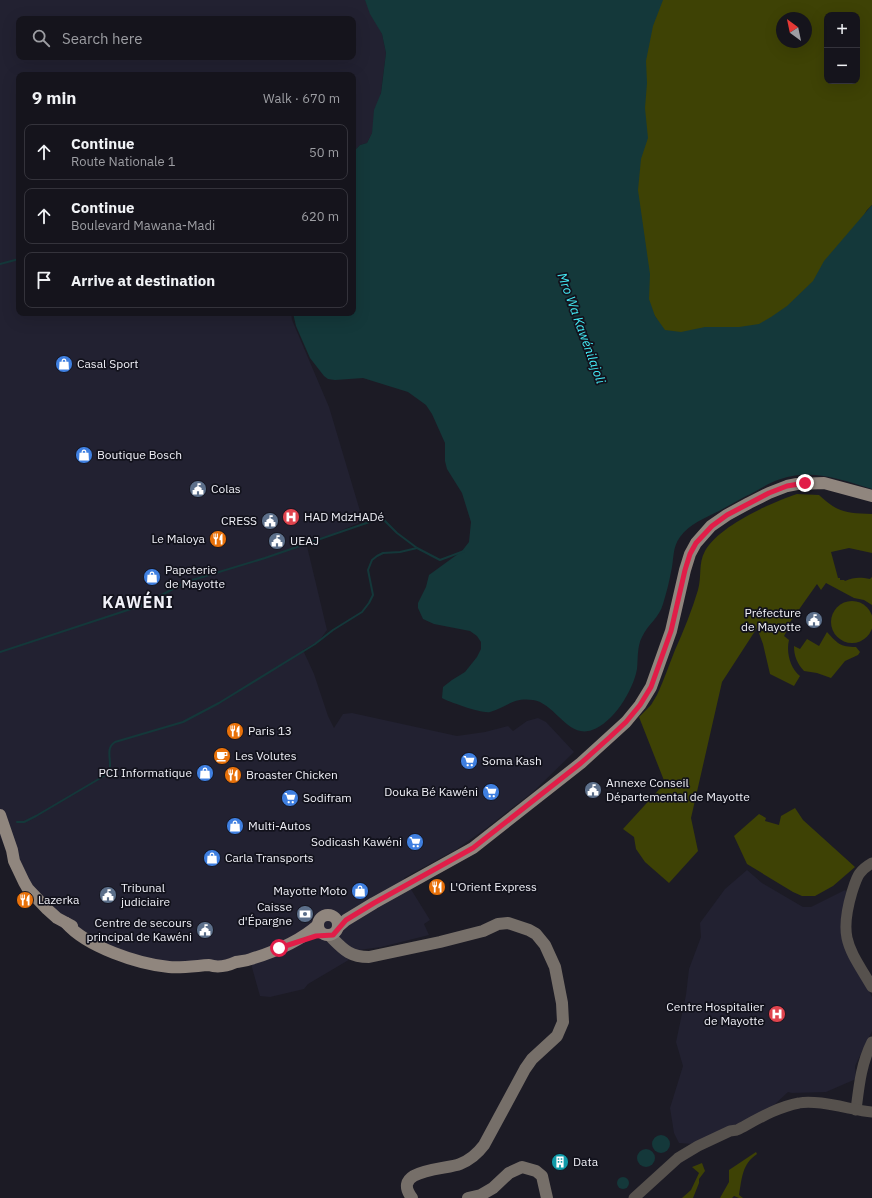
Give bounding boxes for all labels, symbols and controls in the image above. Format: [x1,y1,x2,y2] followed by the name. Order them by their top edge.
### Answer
[776,12,812,48] north arrow
[824,12,860,84] map controls
[824,12,860,48] button: +
[16,16,356,60] search box
[30,27,52,49] icon: search
[62,29,142,48] text: Search here
[824,48,860,84] button: −
[32,87,76,109] text: 9 min
[263,90,340,107] text: Walk · 670 m
[71,134,135,153] text: Continue
[33,141,55,163] icon: ahead
[309,144,339,161] text: 50 m
[71,153,176,170] text: Route Nationale 1
[71,198,135,217] text: Continue
[33,205,55,227] icon: ahead
[301,208,339,225] text: 620 m
[71,217,215,234] text: Boulevard Mawana-Madi
[33,269,55,291] icon: arrive
[554,270,610,387] water label: Mro Wa Kawénilajoli
[71,271,215,290] text: Arrive at destination
[54,354,74,374] shop icon: Casal Sport
[77,356,139,371] place label: Casal Sport
[74,445,94,465] shop icon: Boutique Bosch
[97,447,182,462] place label: Boutique Bosch
[796,474,814,492] route end
[188,479,208,499] public building icon: Colas
[211,481,241,496] place label: Colas
[281,507,301,527] hospital icon: HAD MdzHADé
[304,509,385,524] place label: HAD MdzHADé
[260,511,280,531] public building icon: CRESS
[221,513,257,528] place label: CRESS
[208,529,228,549] restaurant icon: Le Maloya
[151,531,206,546] place label: Le Maloya
[267,531,287,551] public building icon: UEAJ
[290,533,319,548] place label: UEAJ
[165,562,225,591] place label: Papeterie de Mayotte
[142,567,162,587] shop icon: Papeterie de Mayotte
[102,591,174,612] district label: KAWÉNI
[741,605,801,634] place label: Préfecture de Mayotte
[804,610,824,630] public building icon: Préfecture de Mayotte
[225,721,245,741] restaurant icon: Paris 13
[248,723,292,738] place label: Paris 13
[212,746,232,766] cafe icon: Les Volutes
[235,748,297,763] place label: Les Volutes
[459,751,479,771] supermarket icon: Soma Kash
[482,753,542,768] place label: Soma Kash
[195,763,215,783] shop icon: PCI Informatique
[99,765,192,780] place label: PCI Informatique
[223,765,243,785] restaurant icon: Broaster Chicken
[246,767,338,782] place label: Broaster Chicken
[606,775,750,804] place label: Annexe Conseil Départemental de Mayotte
[583,780,603,800] public building icon: Annexe Conseil Départemental de Mayotte
[481,782,501,802] supermarket icon: Douka Bé Kawéni
[384,784,478,799] place label: Douka Bé Kawéni
[280,788,300,808] supermarket icon: Sodifram
[303,790,352,805] place label: Sodifram
[225,816,245,836] shop icon: Multi-Autos
[248,818,311,833] place label: Multi-Autos
[405,832,425,852] supermarket icon: Sodicash Kawéni
[311,834,402,849] place label: Sodicash Kawéni
[202,848,222,868] shop icon: Carla Transports
[225,850,314,865] place label: Carla Transports
[427,877,447,897] restaurant icon: L'Orient Express
[450,879,537,894] place label: L'Orient Express
[121,880,171,909] place label: Tribunal judiciaire
[350,881,370,901] shop icon: Mayotte Moto
[273,883,347,898] place label: Mayotte Moto
[98,885,118,905] public building icon: Tribunal judiciaire
[15,890,35,910] restaurant icon: Lazerka
[38,892,80,907] place label: Lazerka
[238,899,292,928] place label: Caisse d'Épargne
[295,904,315,924] bank icon: Caisse d'Épargne
[87,915,192,944] place label: Centre de secours principal de Kawéni
[195,920,215,940] public building icon: Centre de secours principal de Kawéni
[270,939,288,957] route start
[666,999,765,1028] place label: Centre Hospitalier de Mayotte
[767,1004,787,1024] hospital icon: Centre Hospitalier de Mayotte
[550,1152,570,1172] building icon: Data
[573,1154,599,1169] place label: Data

